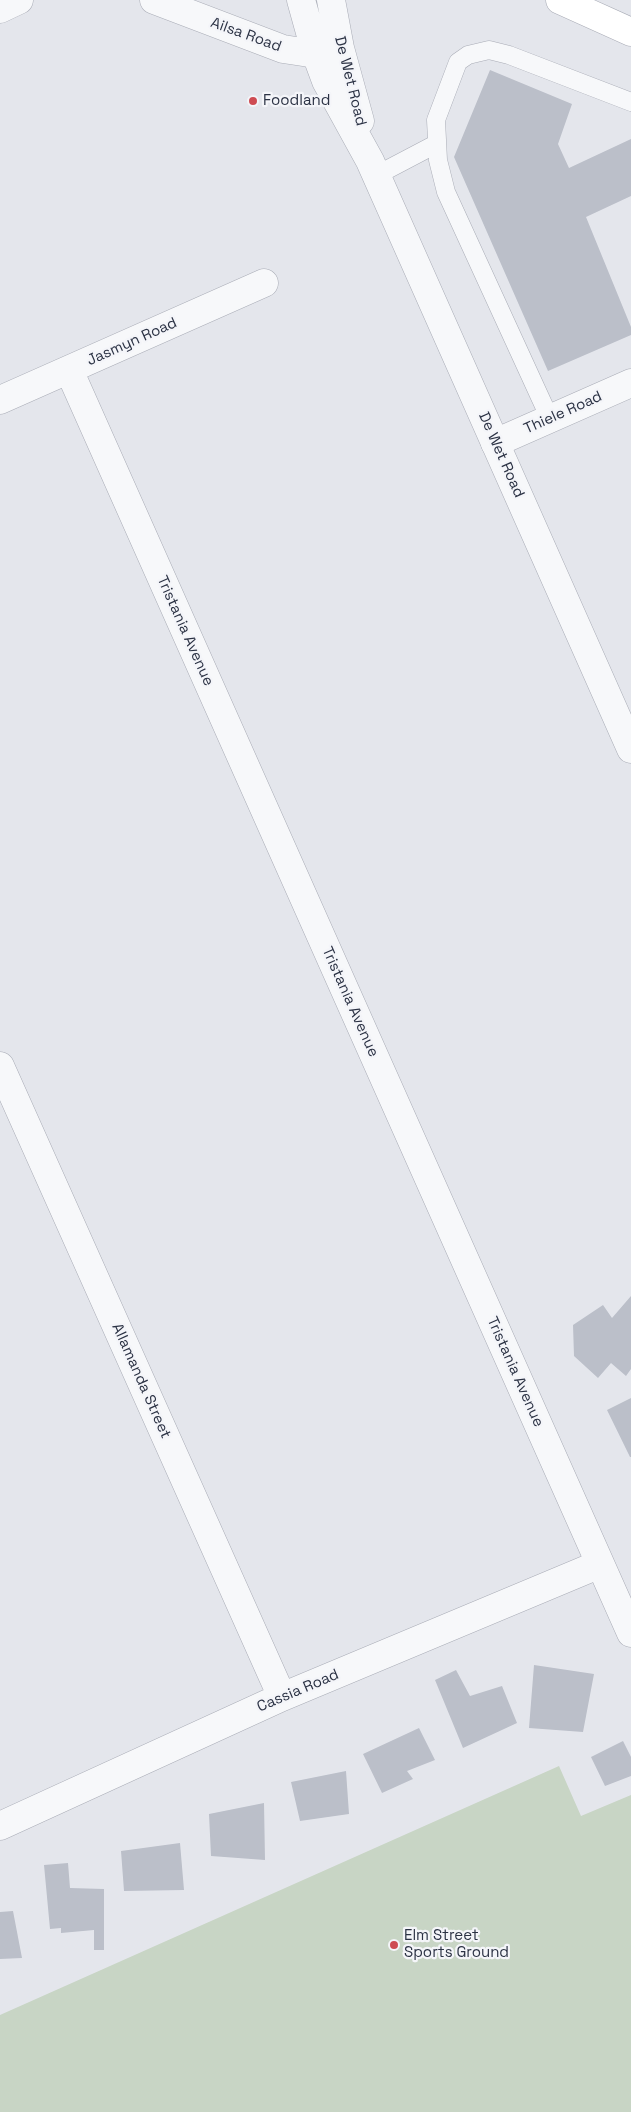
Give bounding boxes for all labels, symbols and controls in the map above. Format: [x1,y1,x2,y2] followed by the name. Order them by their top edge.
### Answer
[208,14,284,56] street label: Ailsa Road
[330,34,370,128] street label: De Wet Road
[263,92,330,110] place label: Foodland
[247,95,259,107] marker: Foodland
[84,314,180,370] street label: Jasmyn Road
[521,388,605,438] street label: Thiele Road
[474,409,528,501] street label: De Wet Road
[153,573,217,689] street label: Tristania Avenue
[318,944,382,1060] street label: Tristania Avenue
[483,1314,547,1430] street label: Tristania Avenue
[108,1321,174,1441] street label: Allamanda Street
[254,1666,342,1716] street label: Cassia Road
[404,1927,509,1962] place label: Elm Street Sports Ground
[388,1939,400,1951] marker: Elm Street Sports Ground

